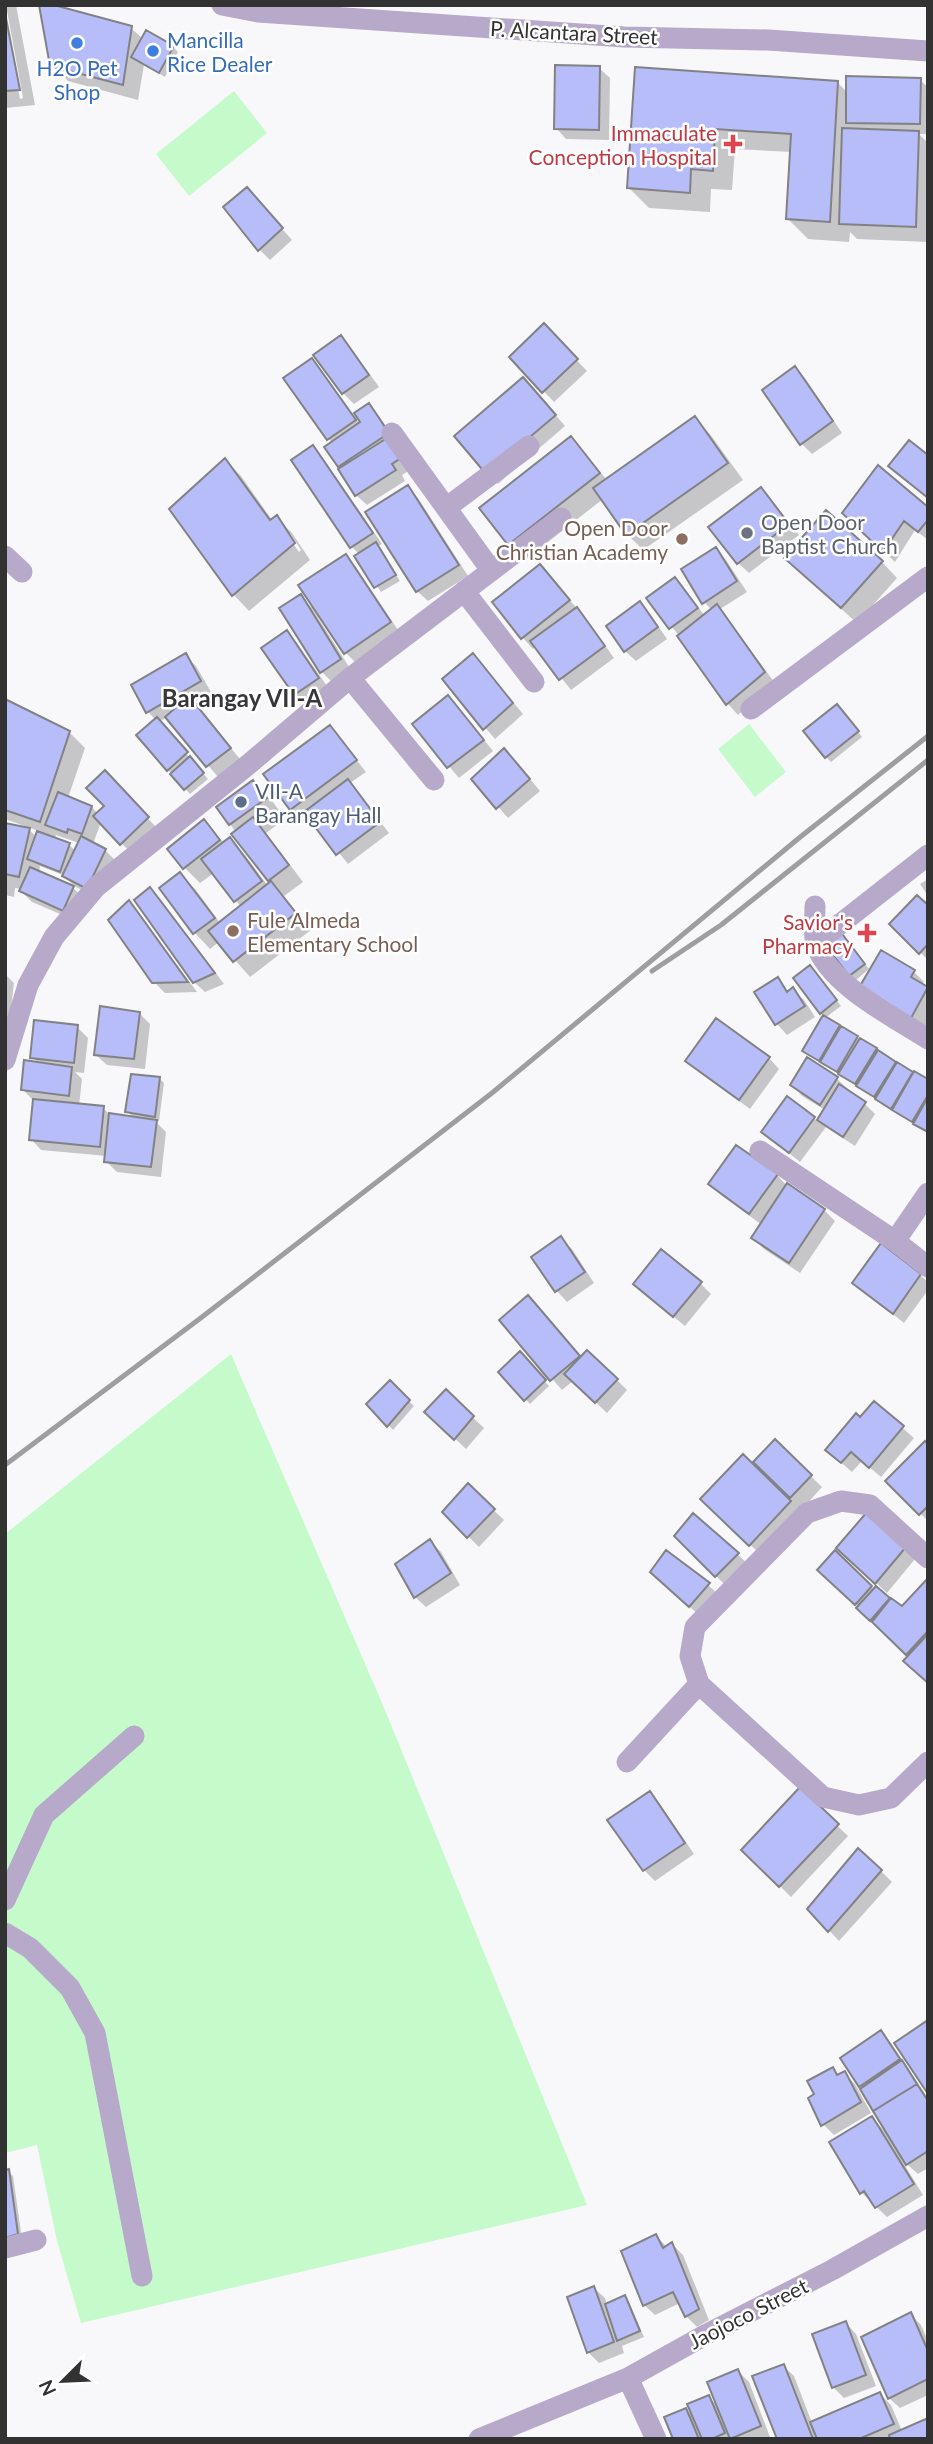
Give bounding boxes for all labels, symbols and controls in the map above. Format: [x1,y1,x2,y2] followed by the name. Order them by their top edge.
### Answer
[490,15,659,49] street label: P. Alcantara Street
[167,27,273,76] place label: Mancilla Rice Dealer
[69,35,85,51] marker: H2O Pet Shop
[145,43,161,59] marker: Mancilla Rice Dealer
[37,55,118,104] place label: H2O Pet Shop
[529,120,717,169] place label: Immaculate Conception Hospital
[723,134,743,154] marker: Immaculate Conception Hospital
[761,509,898,558] place label: Open Door Baptist Church
[496,515,668,564] place label: Open Door Christian Academy
[739,525,755,541] marker: Open Door Baptist Church
[674,531,690,547] marker: Open Door Christian Academy
[162,683,322,712] district label: Barangay VII-A
[255,778,381,827] place label: VII-A Barangay Hall
[233,794,249,810] marker: VII-A Barangay Hall
[247,907,418,956] place label: Fule Almeda Elementary School
[762,909,853,958] place label: Savior's Pharmacy
[225,923,241,939] marker: Fule Almeda Elementary School
[859,925,875,941] marker: Savior's Pharmacy
[684,2272,812,2354] street label: Jaojoco Street
[28,2346,98,2416] north arrow
[34,2377,60,2399] text: N

